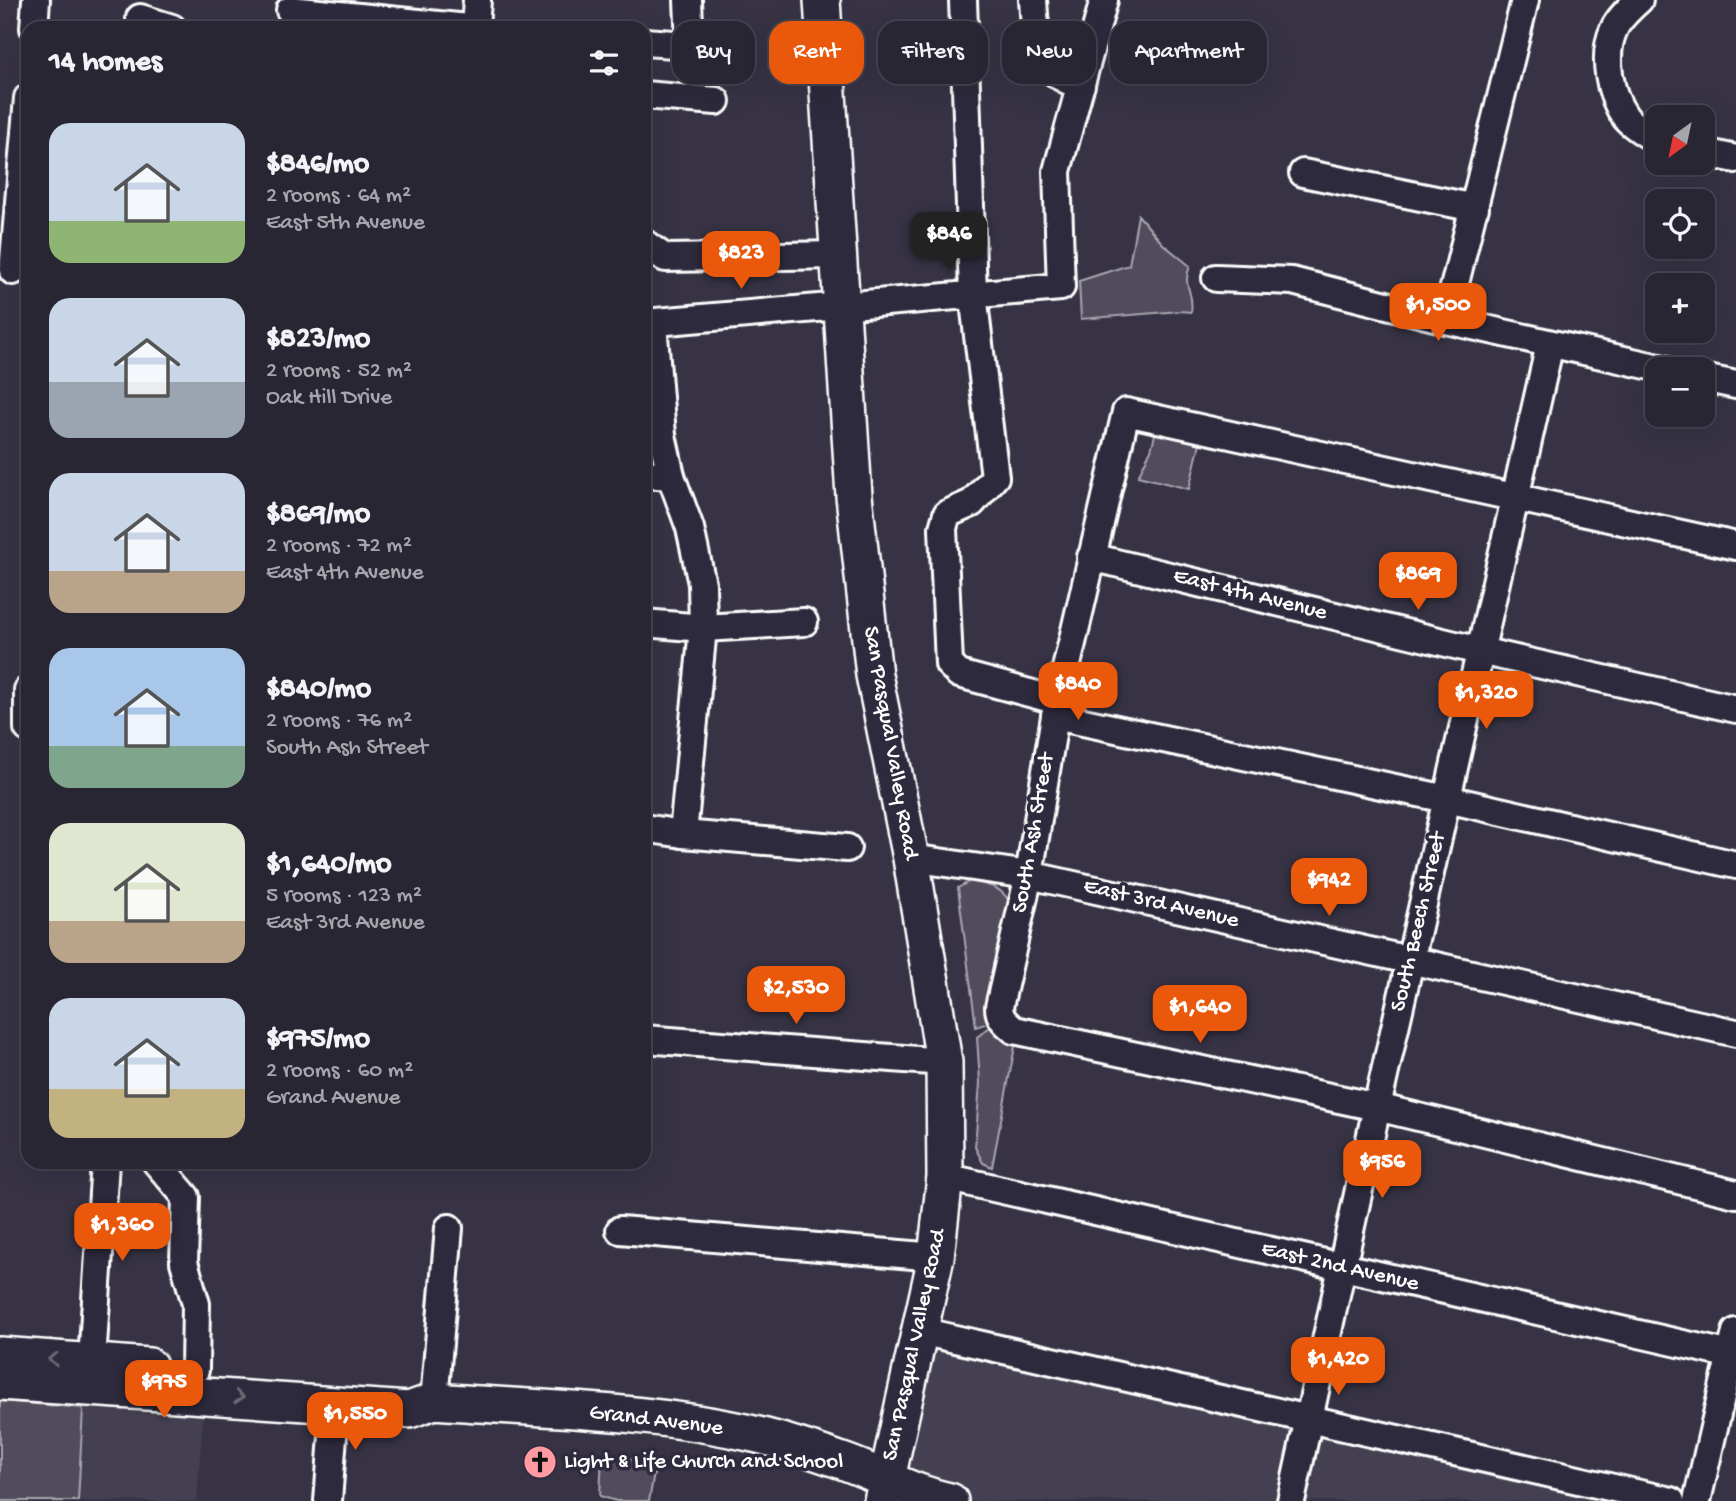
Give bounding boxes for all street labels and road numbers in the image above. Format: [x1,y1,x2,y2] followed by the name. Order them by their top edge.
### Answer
[1170,563,1331,627] street label: East 4th Avenue
[856,624,924,863] street label: San Pasqual Valley Road
[1007,749,1062,915] street label: South Ash Street
[1385,828,1453,1014] street label: South Beech Street
[1081,873,1242,935] street label: East 3rd Avenue
[877,1225,953,1463] street label: San Pasqual Valley Road
[1259,1236,1422,1298] street label: East 2nd Avenue
[588,1399,725,1443] street label: Grand Avenue

